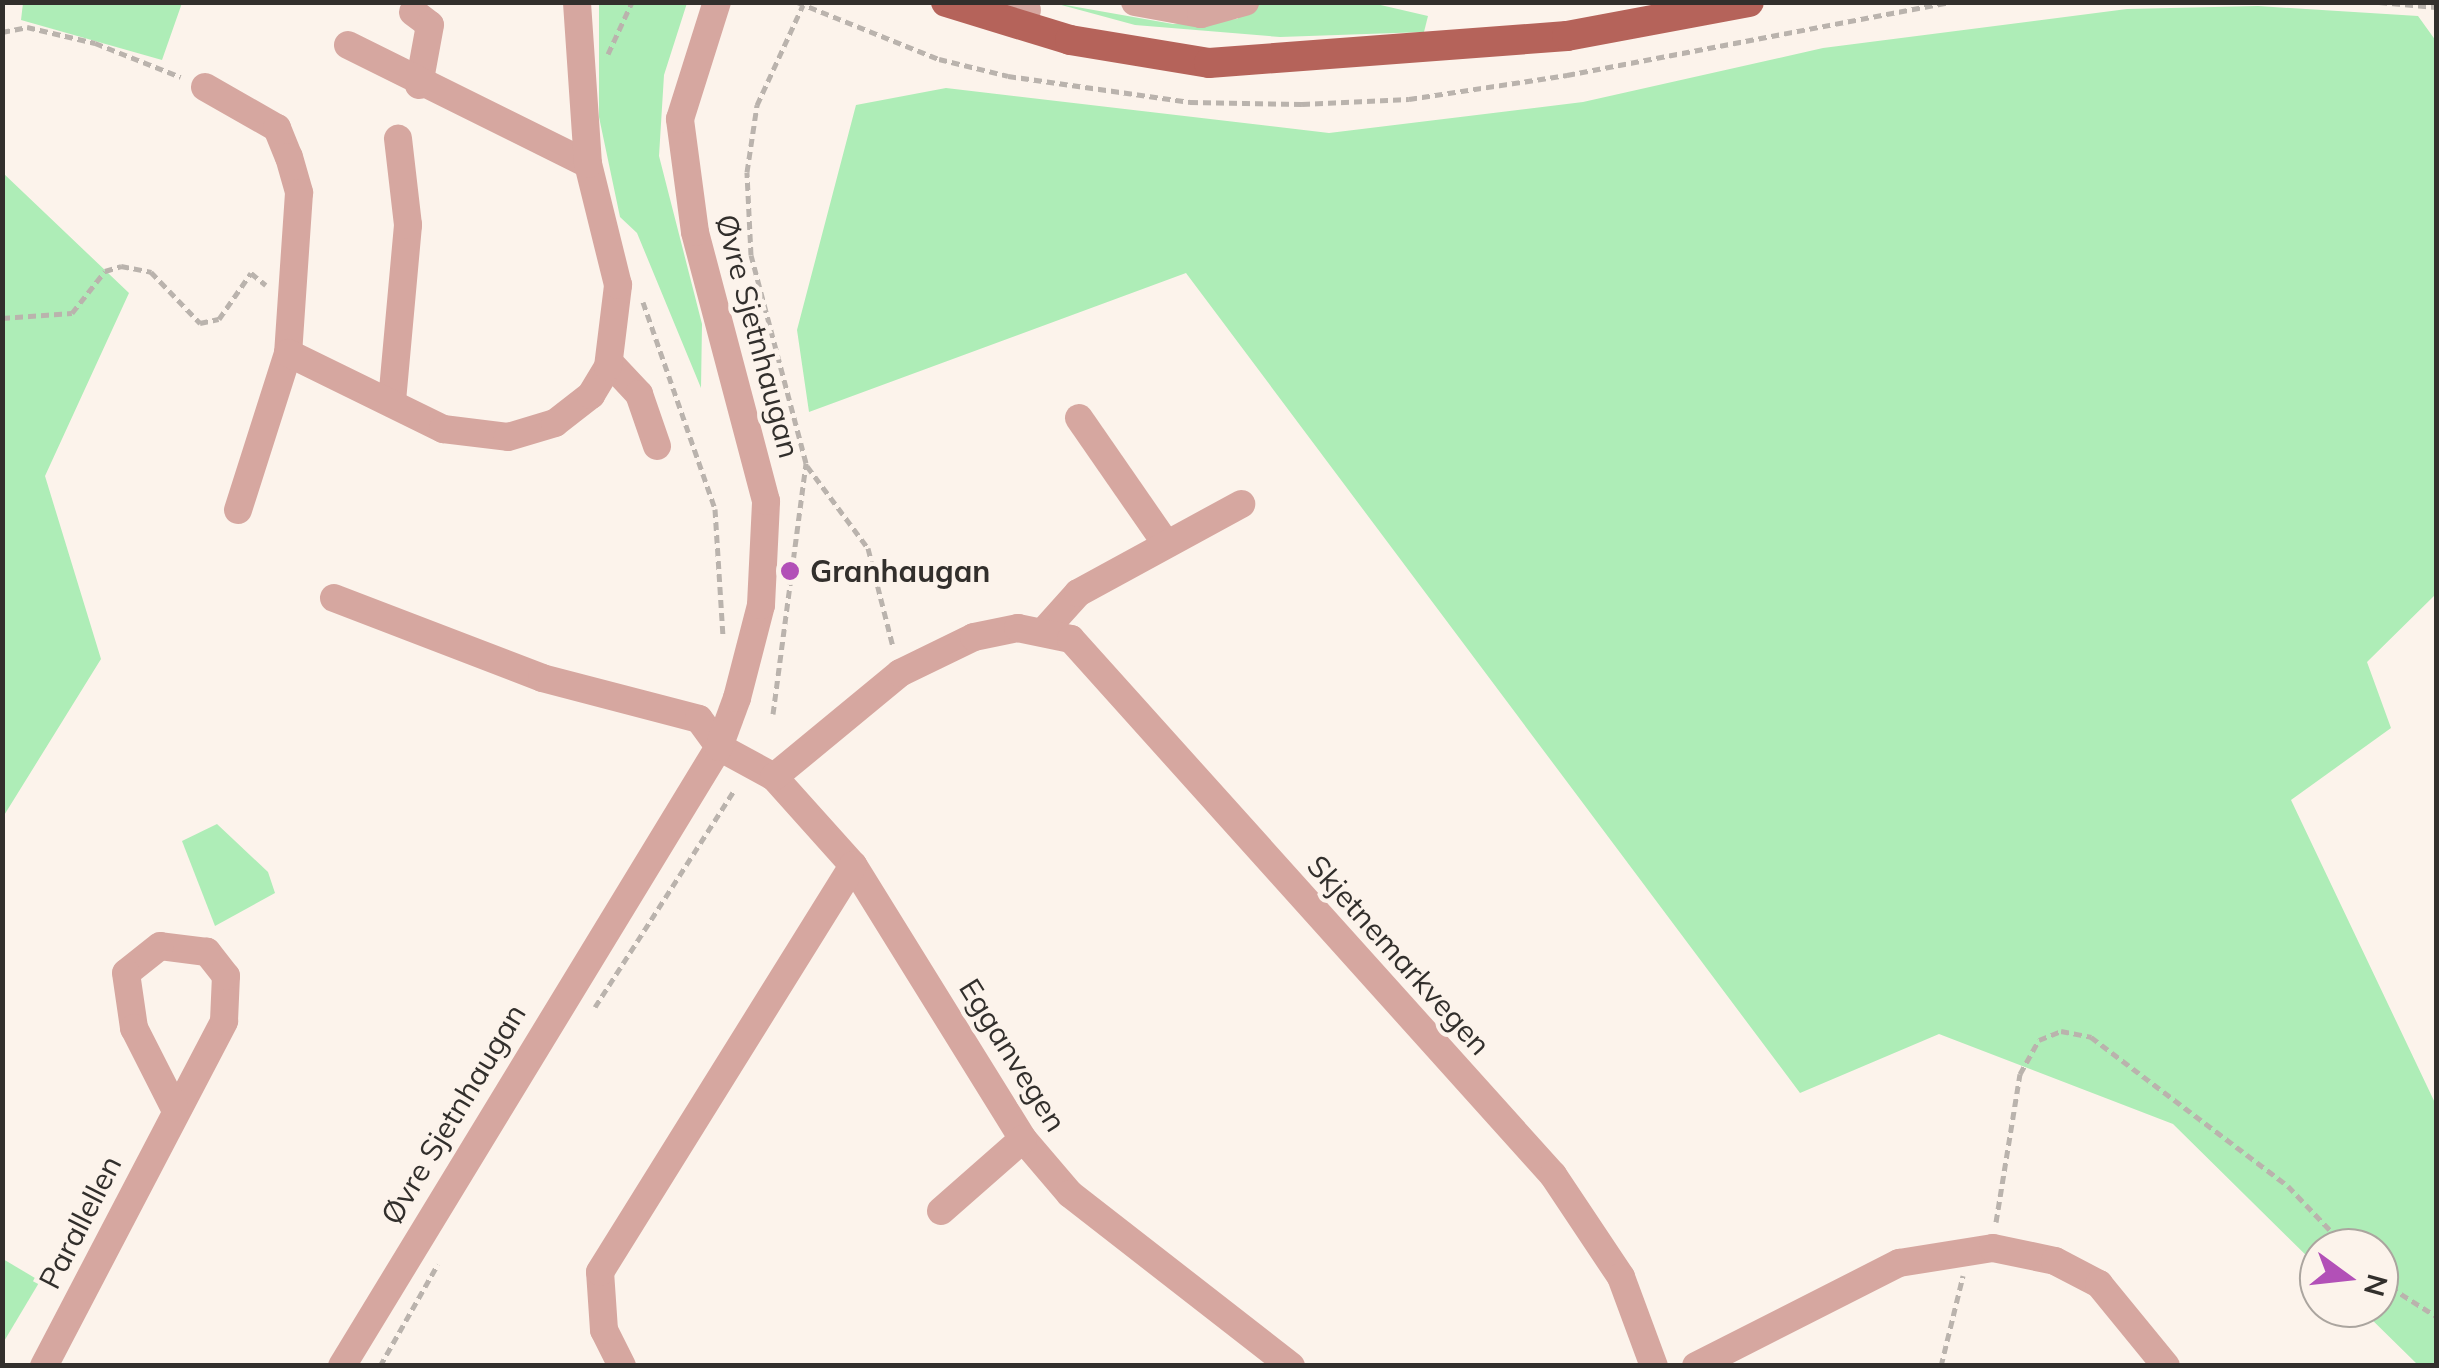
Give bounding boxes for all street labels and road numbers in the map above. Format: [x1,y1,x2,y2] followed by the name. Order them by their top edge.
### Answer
[708,210,808,462] street label: Øvre Sjetnhaugan
[1300,848,1498,1062] street label: Skjetnemarkvegen
[952,972,1074,1138] street label: Egganvegen
[373,997,533,1231] street label: Øvre Sjetnhaugan
[31,1150,129,1294] street label: Parallellen

